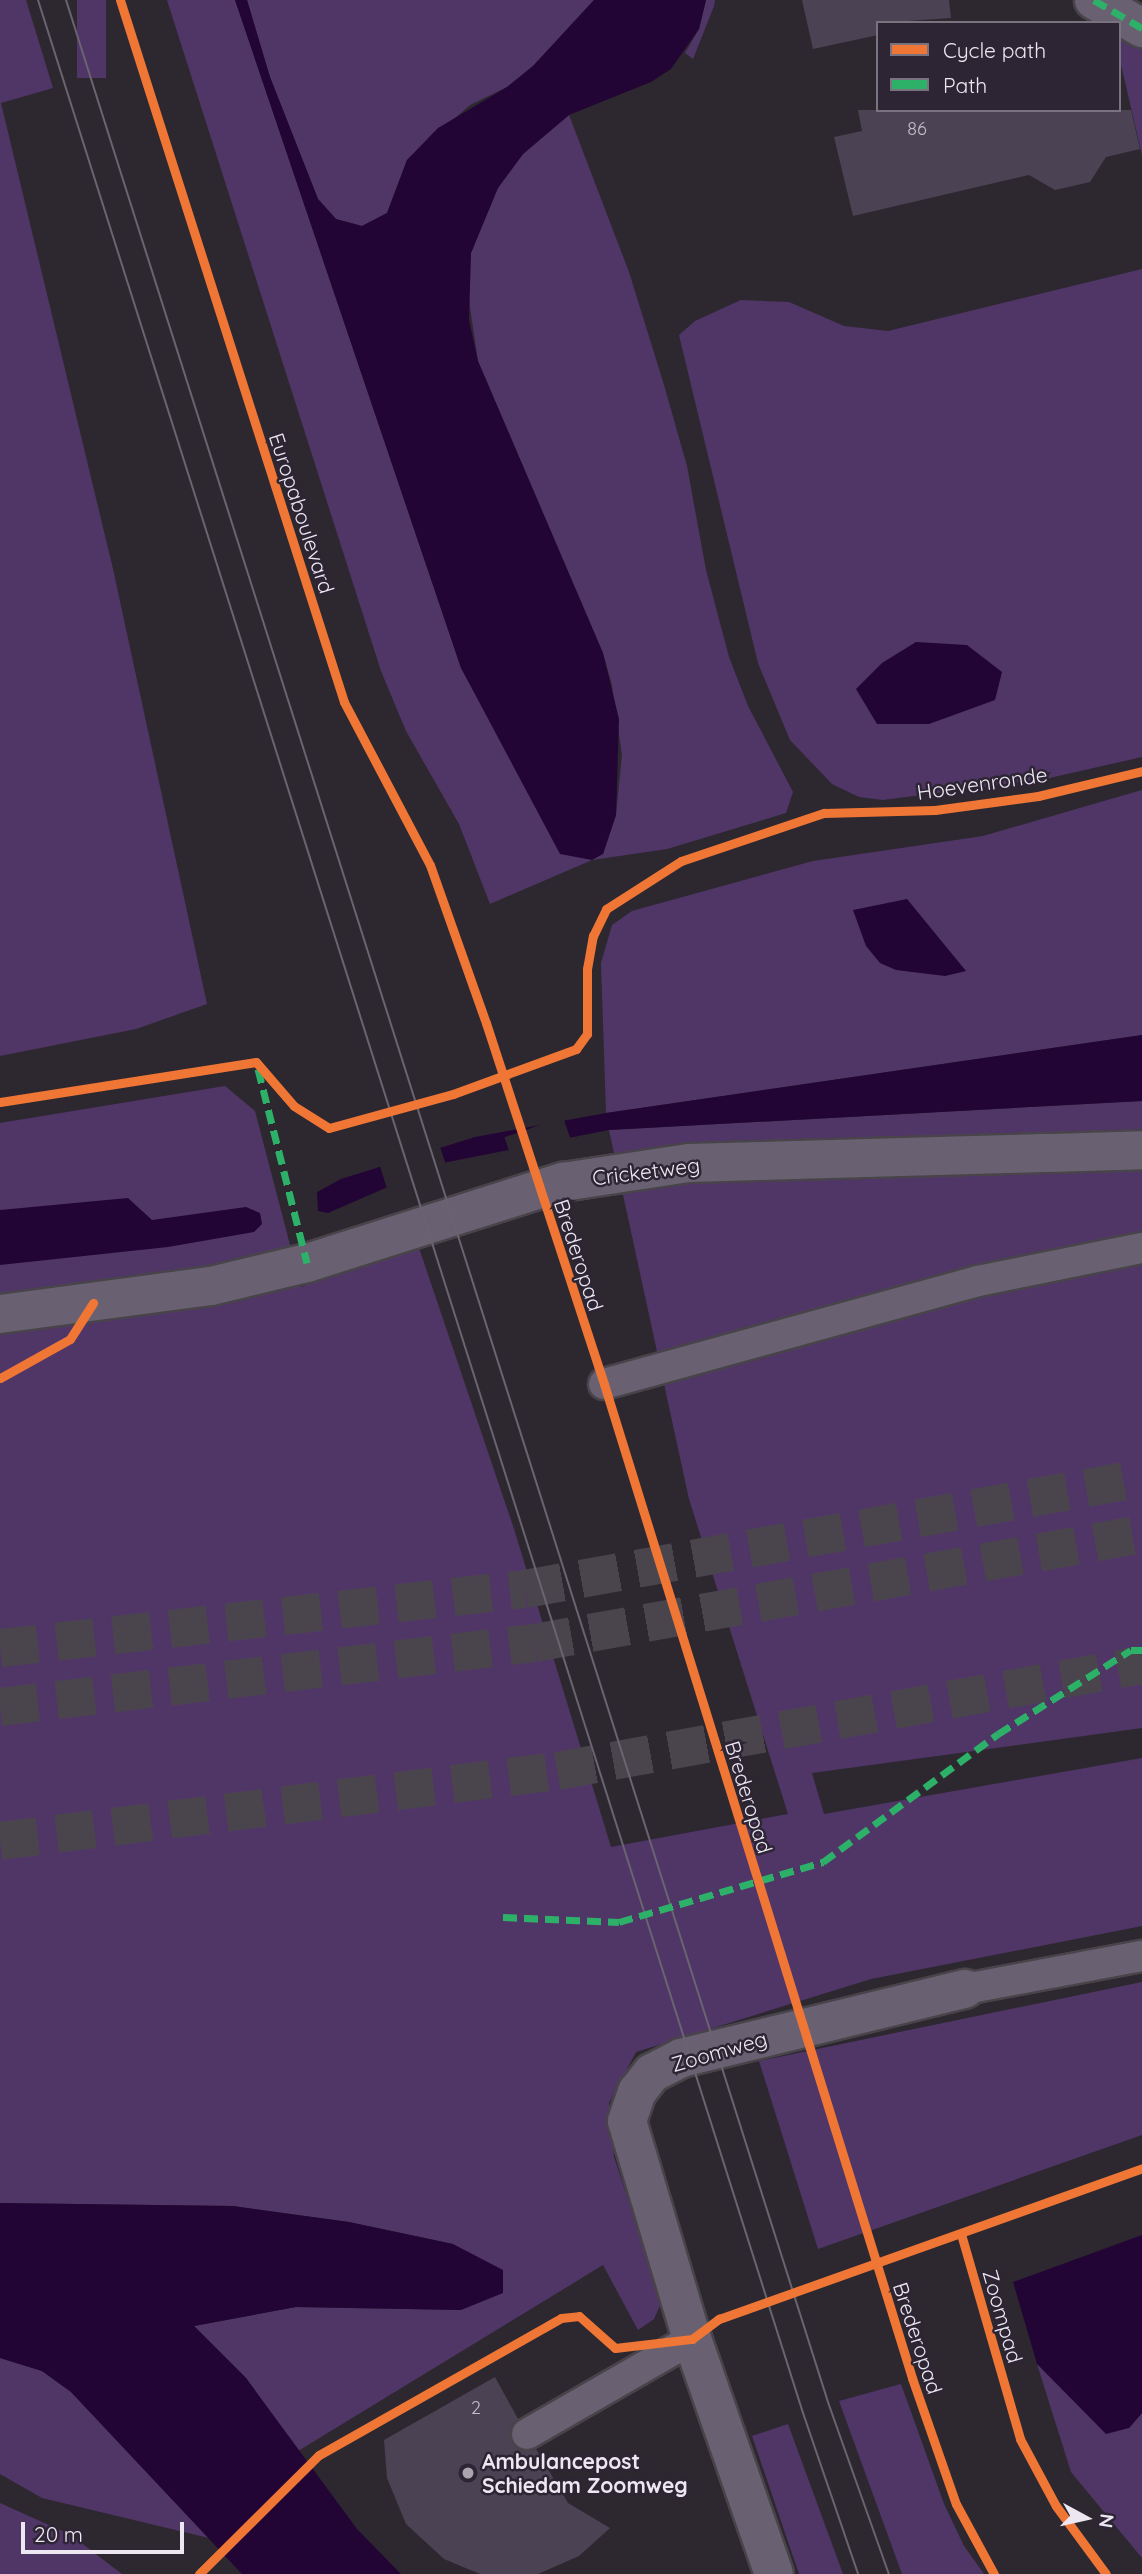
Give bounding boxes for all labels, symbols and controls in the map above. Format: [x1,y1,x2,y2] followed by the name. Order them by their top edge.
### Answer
[876,21,1121,112] legend
[943,37,1046,63] text: Cycle path
[943,72,987,98] text: Path
[907,118,927,140] house number: 86
[264,430,340,596] street label: Europaboulevard
[915,761,1049,805] street label: Hoevenronde
[591,1152,701,1190] street label: Cricketweg
[549,1196,609,1314] street label: Brederopad
[720,1738,778,1856] street label: Brederopad
[668,2025,770,2077] street label: Zoomweg
[978,2266,1028,2366] street label: Zoompad
[888,2279,948,2397] street label: Brederopad
[471,2397,481,2419] house number: 2
[482,2448,688,2498] place label: Ambulancepost Schiedam Zoomweg
[460,2465,476,2481] marker: Ambulancepost Schiedam Zoomweg
[1051,2483,1121,2553] north arrow
[24,2508,187,2552] scale bar
[1094,2512,1120,2530] text: N
[34,2521,83,2547] text: 20 m

